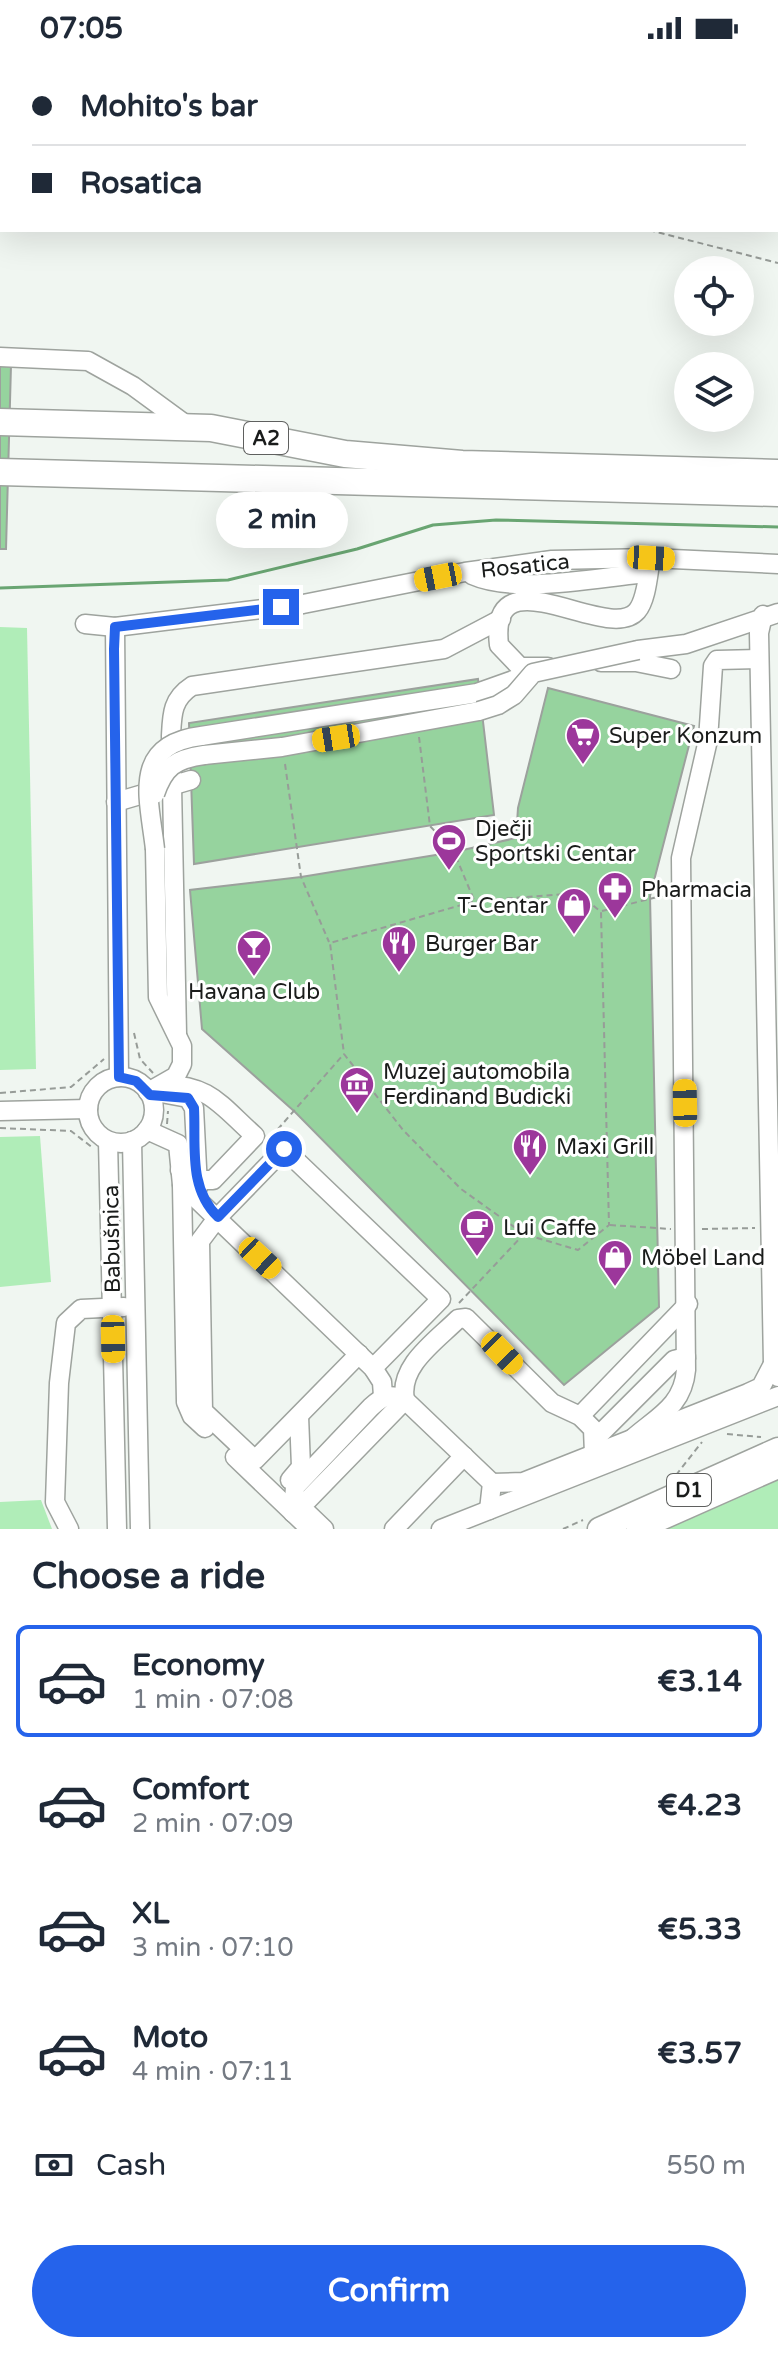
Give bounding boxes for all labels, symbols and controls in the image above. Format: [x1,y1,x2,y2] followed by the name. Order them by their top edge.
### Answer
[40,10,123,47] text: 07:05
[80,88,258,125] text: Mohito's bar
[80,165,202,202] text: Rosatica
[674,256,754,432] map controls
[674,256,754,336] button: locate
[674,352,754,432] button: layers
[244,422,288,454] road number: A2
[215,491,347,547] callout: 2 min
[247,504,317,535] text: 2 min
[626,545,676,571] car
[479,548,571,584] street label: Rosatica
[412,561,464,593] car
[263,589,299,625] route end
[564,716,602,766] supermarket icon: Super Konzum
[310,722,362,754] car
[609,723,762,749] place label: Super Konzum
[475,816,637,867] place label: Dječji Sportski Centar
[430,822,468,872] sports icon: Dječji Sportski Centar
[596,870,634,920] pharmacy icon: Pharmacia
[641,877,752,903] place label: Pharmacia
[555,886,593,936] shop icon: T-Centar
[457,893,549,919] place label: T-Centar
[380,924,418,974] restaurant icon: Burger Bar
[235,928,273,978] bar icon: Havana Club
[425,931,539,957] place label: Burger Bar
[188,979,320,1005] place label: Havana Club
[383,1059,571,1110] place label: Muzej automobila Ferdinand Budicki
[338,1065,376,1115] museum icon: Muzej automobila Ferdinand Budicki
[673,1079,697,1127] car
[511,1127,549,1177] restaurant icon: Maxi Grill
[266,1131,302,1167] route start
[556,1134,654,1160] place label: Maxi Grill
[98,1185,126,1293] street label: Babušnica
[458,1208,496,1258] cafe icon: Lui Caffe
[503,1215,596,1241] place label: Lui Caffe
[234,1233,286,1283] car
[596,1238,634,1288] shop icon: Möbel Land
[641,1245,765,1271] place label: Möbel Land
[101,1315,125,1363] car
[477,1327,527,1379] car
[667,1474,711,1506] road number: D1
[32,1555,265,1598] text: Choose a ride
[36,1645,108,1717] icon: car
[132,1647,265,1684] text: Economy
[657,1663,742,1700] text: €3.14
[132,1684,294,1715] text: 1 min · 07:08
[36,1769,108,1841] icon: car
[132,1771,250,1808] text: Comfort
[657,1787,742,1824] text: €4.23
[132,1808,294,1839] text: 2 min · 07:09
[36,1893,108,1965] icon: car
[132,1895,169,1932] text: XL
[658,1911,742,1948] text: €5.33
[132,1932,294,1963] text: 3 min · 07:10
[36,2017,108,2089] icon: car
[132,2019,208,2056] text: Moto
[657,2035,742,2072] text: €3.57
[132,2056,294,2087] text: 4 min · 07:11
[32,2143,76,2187] icon: cash
[96,2147,166,2184] text: Cash
[666,2150,746,2181] text: 550 m
[32,2245,746,2337] button: Confirm

